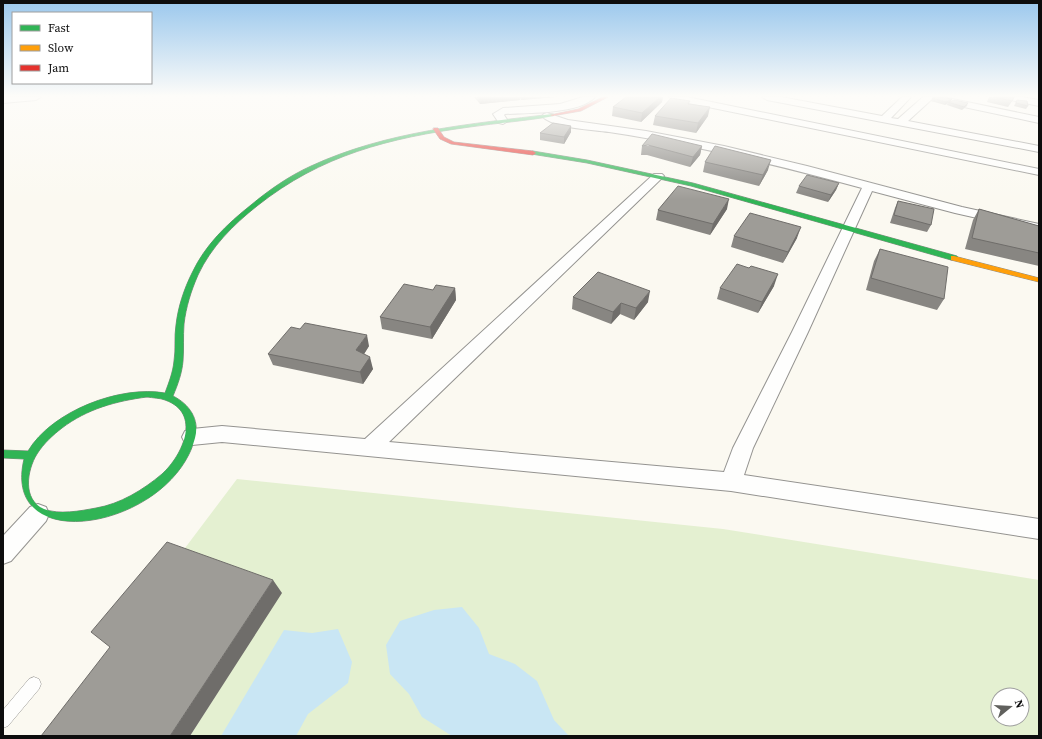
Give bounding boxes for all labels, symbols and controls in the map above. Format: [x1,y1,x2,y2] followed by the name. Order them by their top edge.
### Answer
[12,12,152,84] legend
[48,20,70,36] text: Fast
[48,40,74,56] text: Slow
[47,60,69,76] text: Jam
[990,687,1030,727] north arrow
[1011,698,1027,710] text: N

